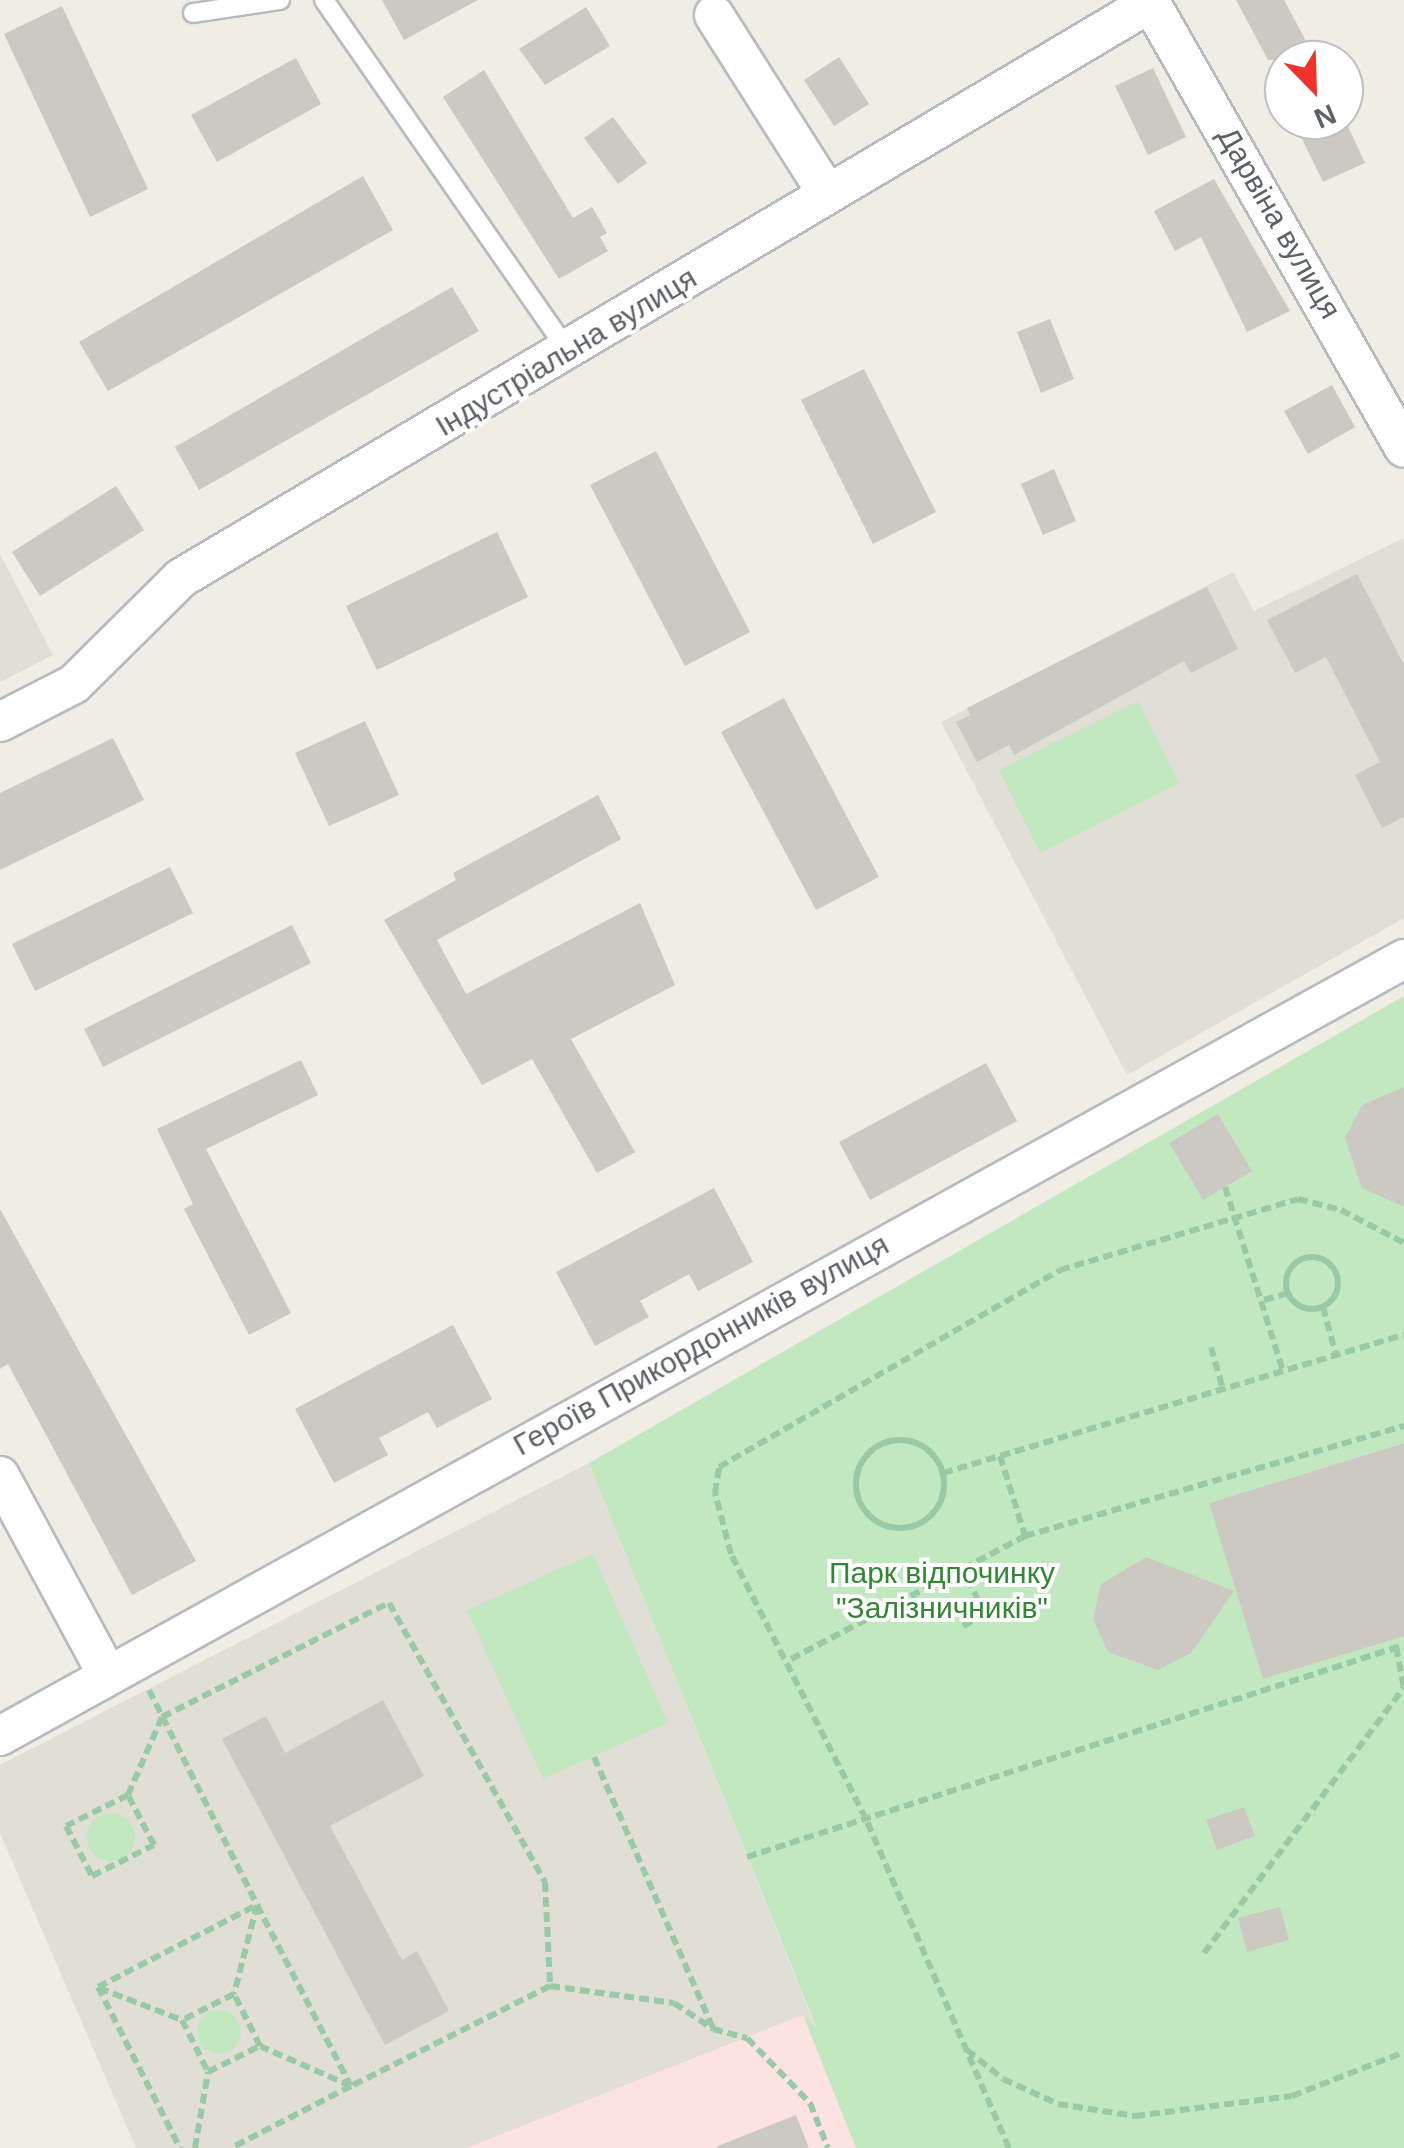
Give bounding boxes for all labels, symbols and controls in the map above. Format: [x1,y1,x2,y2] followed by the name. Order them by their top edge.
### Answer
[1264,40,1364,140] north arrow
[1310,98,1341,134] text: N
[1210,121,1348,325] street label: Дарвіна вулиця
[429,260,703,444] street label: Індустріальна вулиця
[507,1227,895,1463] street label: Героїв Прикордонників вулиця
[829,1555,1055,1626] park label: Парк відпочинку "Залізничників"

